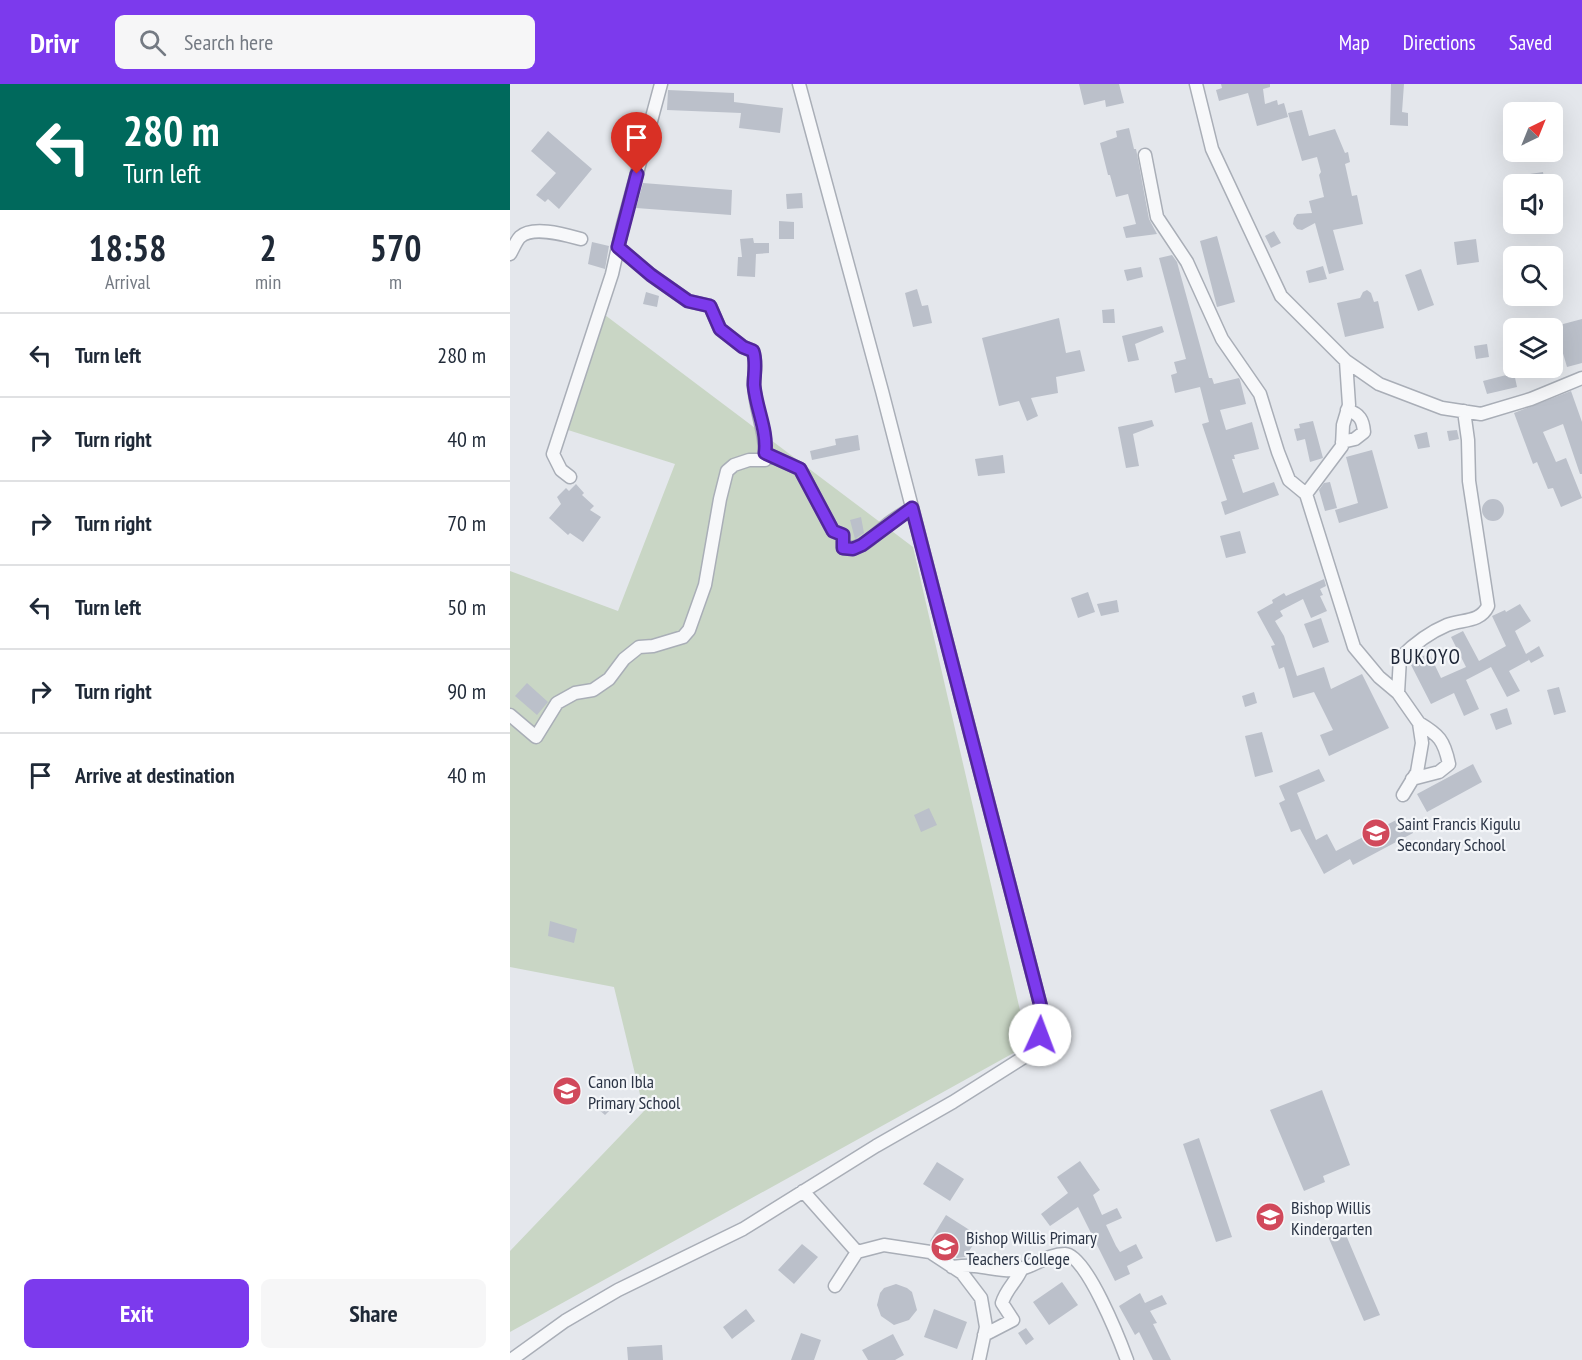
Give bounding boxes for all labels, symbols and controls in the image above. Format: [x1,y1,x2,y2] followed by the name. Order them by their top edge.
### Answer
[115,15,535,69] search box
[30,24,79,61] text: Drivr
[136,26,169,59] icon: search
[184,28,273,56] text: Search here
[1339,29,1370,56] text: Map
[1403,29,1476,56] text: Directions
[1509,29,1552,56] text: Saved
[1503,102,1563,162] north arrow
[1503,102,1563,378] map controls
[123,103,220,158] text: 280 m
[24,108,102,186] icon: left
[611,112,662,174] pin
[620,121,653,154] icon: arrive
[123,156,201,190] text: Turn left
[1503,174,1563,234] button: sound
[89,224,166,271] text: 18:58
[259,224,277,271] text: 2
[370,224,421,271] text: 570
[1503,246,1563,306] button: search
[105,269,150,295] text: Arrival
[255,269,281,295] text: min
[389,269,402,295] text: m
[1503,318,1563,378] button: layers
[24,339,57,372] icon: left
[75,341,141,369] text: Turn left
[437,341,486,369] text: 280 m
[24,423,57,456] icon: right
[75,425,152,453] text: Turn right
[447,425,486,453] text: 40 m
[24,507,57,540] icon: right
[75,509,152,537] text: Turn right
[447,509,486,537] text: 70 m
[24,591,57,624] icon: left
[75,593,141,621] text: Turn left
[447,593,486,621] text: 50 m
[1391,643,1461,670] district label: BUKOYO
[24,675,57,708] icon: right
[75,677,152,705] text: Turn right
[447,677,486,705] text: 90 m
[24,759,57,792] icon: arrive
[75,761,235,789] text: Arrive at destination
[447,761,486,789] text: 40 m
[1397,812,1521,856] place label: Saint Francis Kigulu Secondary School
[1360,817,1392,849] school or university icon: Saint Francis Kigulu Secondary School
[1008,1003,1072,1067] position arrow
[588,1070,681,1114] place label: Canon Ibla Primary School
[551,1075,583,1107] school or university icon: Canon Ibla Primary School
[1291,1196,1372,1240] place label: Bishop Willis Kindergarten
[1254,1201,1286,1233] school or university icon: Bishop Willis Kindergarten
[966,1226,1097,1270] place label: Bishop Willis Primary Teachers College
[929,1231,961,1263] school or university icon: Bishop Willis Primary Teachers College
[24,1279,249,1348] button: Exit
[261,1279,486,1348] button: Share

